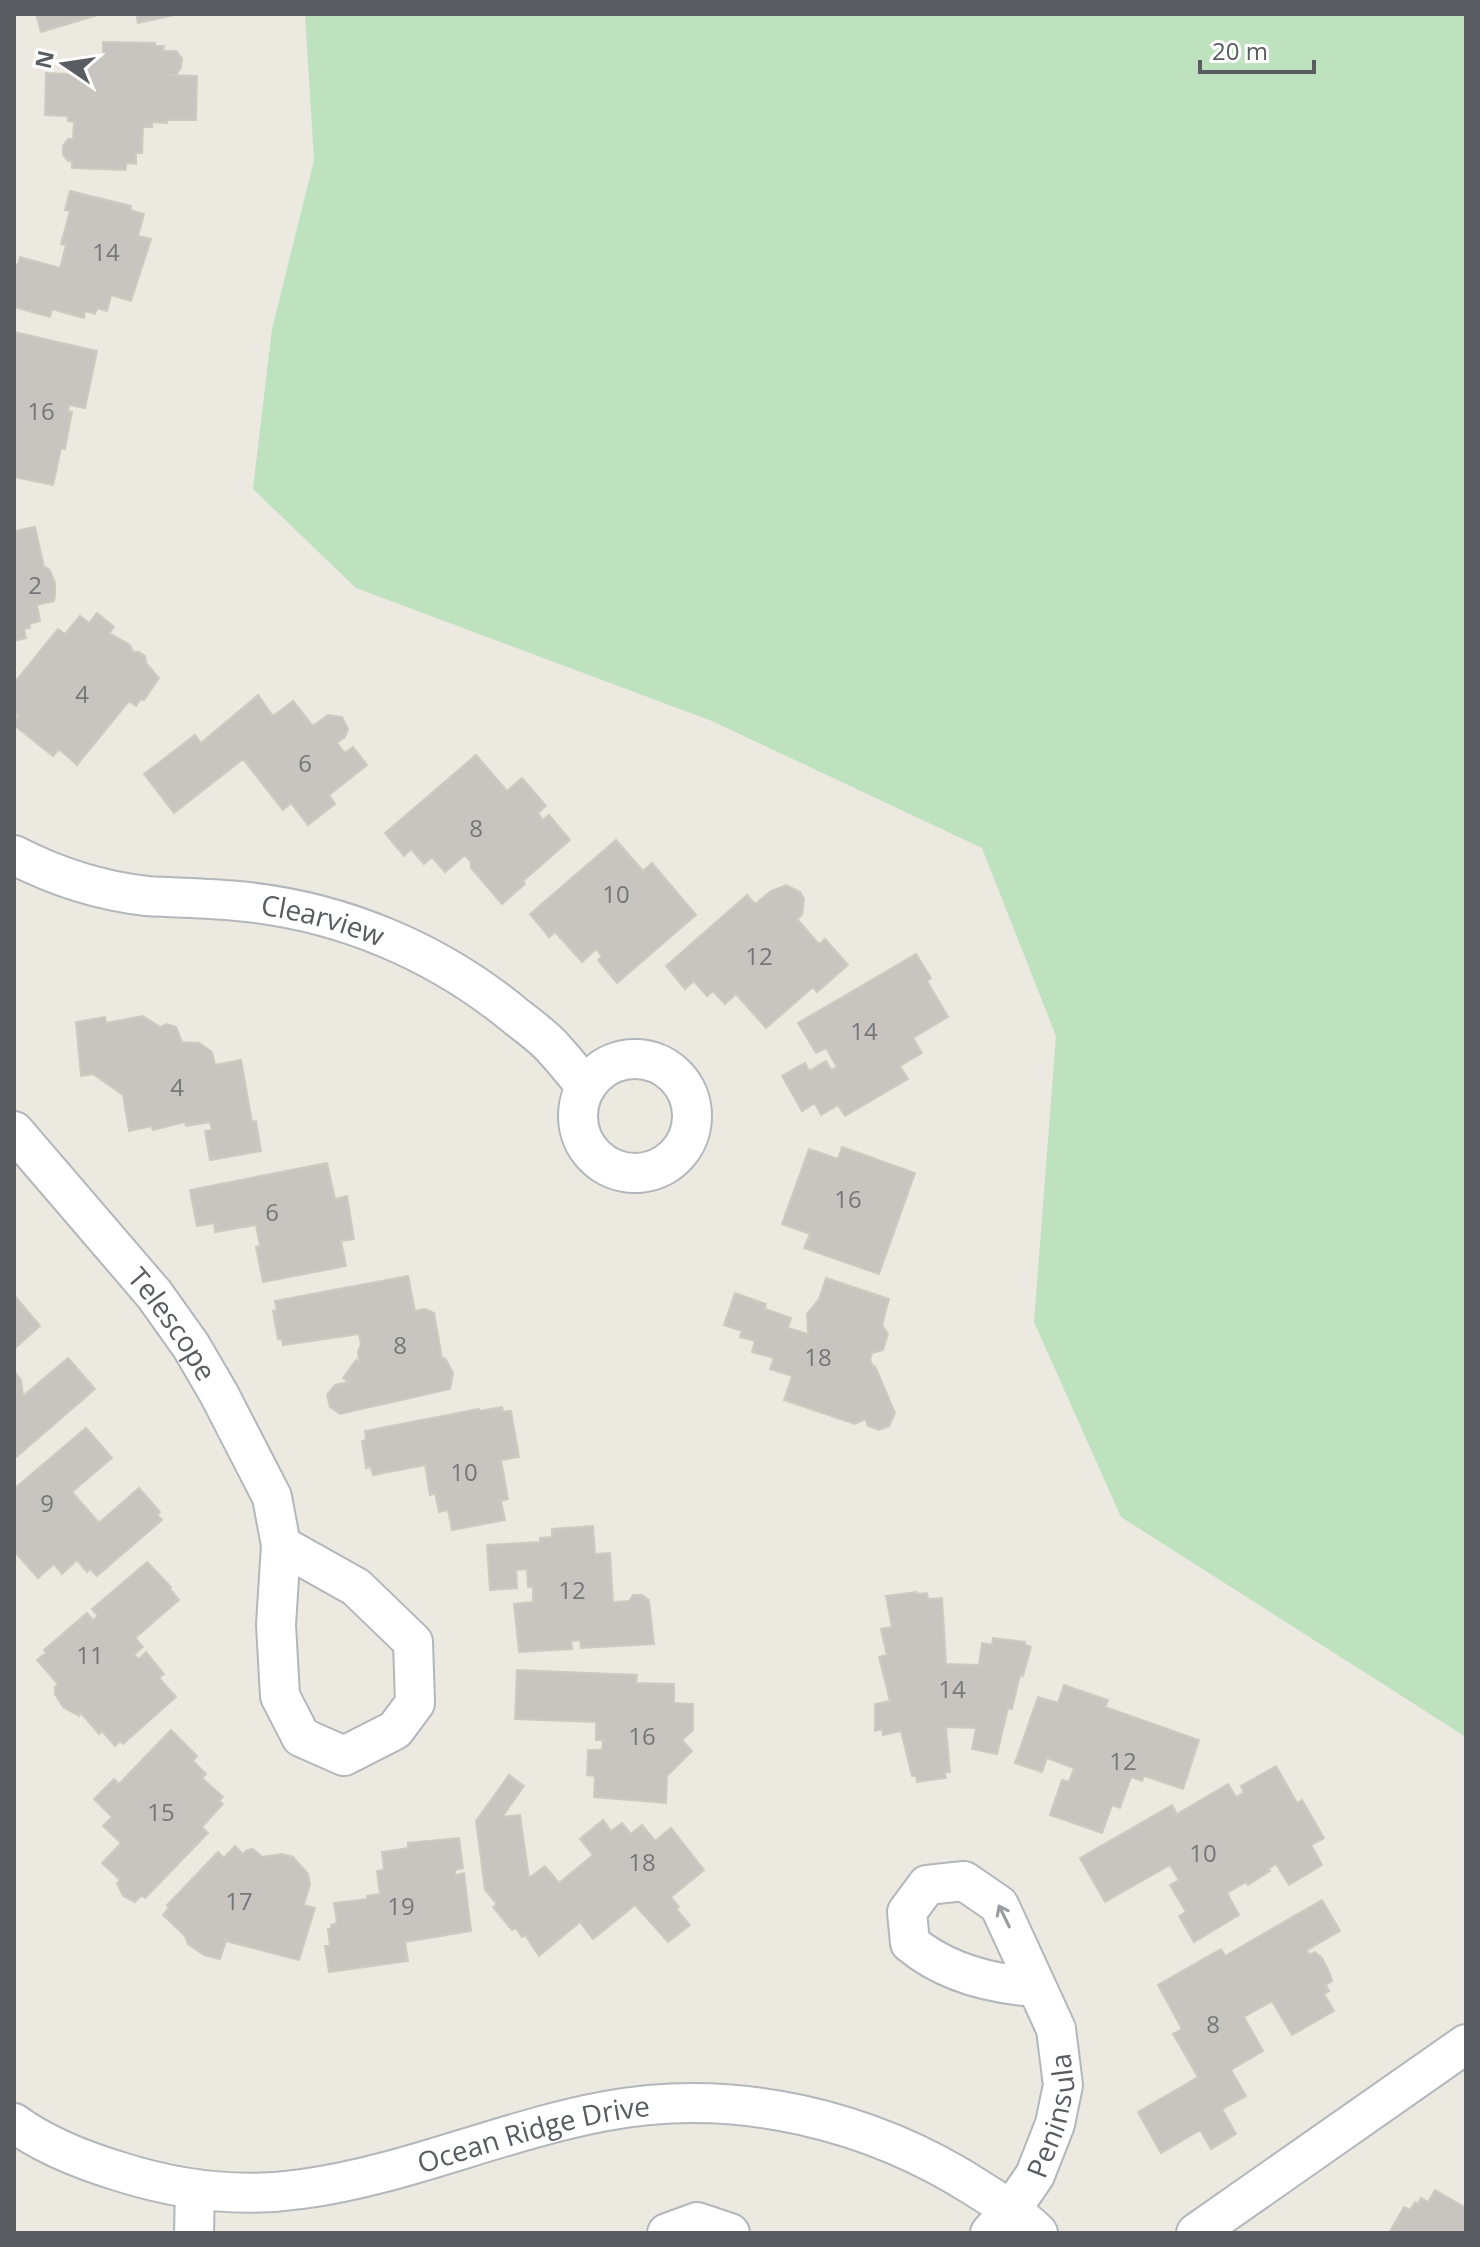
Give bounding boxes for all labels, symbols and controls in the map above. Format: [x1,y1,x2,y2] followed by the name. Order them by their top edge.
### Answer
[24,24,104,104] north arrow
[1200,24,1314,74] scale bar
[1212,34,1268,67] text: 20 m
[27,47,60,71] text: N
[92,235,120,268] house number: 14
[27,394,55,427] house number: 16
[28,568,42,601] house number: 2
[75,677,89,710] house number: 4
[298,746,312,779] house number: 6
[469,811,483,844] house number: 8
[602,877,630,910] house number: 10
[259,885,390,954] street label: Clearview
[745,939,773,972] house number: 12
[850,1014,878,1047] house number: 14
[170,1070,184,1103] house number: 4
[834,1182,862,1215] house number: 16
[265,1195,279,1228] house number: 6
[120,1259,226,1387] street label: Telescope
[393,1328,407,1361] house number: 8
[804,1340,832,1373] house number: 18
[450,1455,478,1488] house number: 10
[40,1486,54,1519] house number: 9
[558,1573,586,1606] house number: 12
[76,1638,104,1671] house number: 11
[938,1672,966,1705] house number: 14
[628,1719,656,1752] house number: 16
[1109,1744,1137,1777] house number: 12
[147,1795,175,1828] house number: 15
[1189,1836,1217,1869] house number: 10
[628,1845,656,1878] house number: 18
[225,1884,253,1917] house number: 17
[387,1889,415,1922] house number: 19
[996,1905,1011,1929] one-way arrow
[1206,2007,1220,2040] house number: 8
[1017,2051,1083,2183] street label: Peninsula
[412,2086,652,2181] street label: Ocean Ridge Drive

